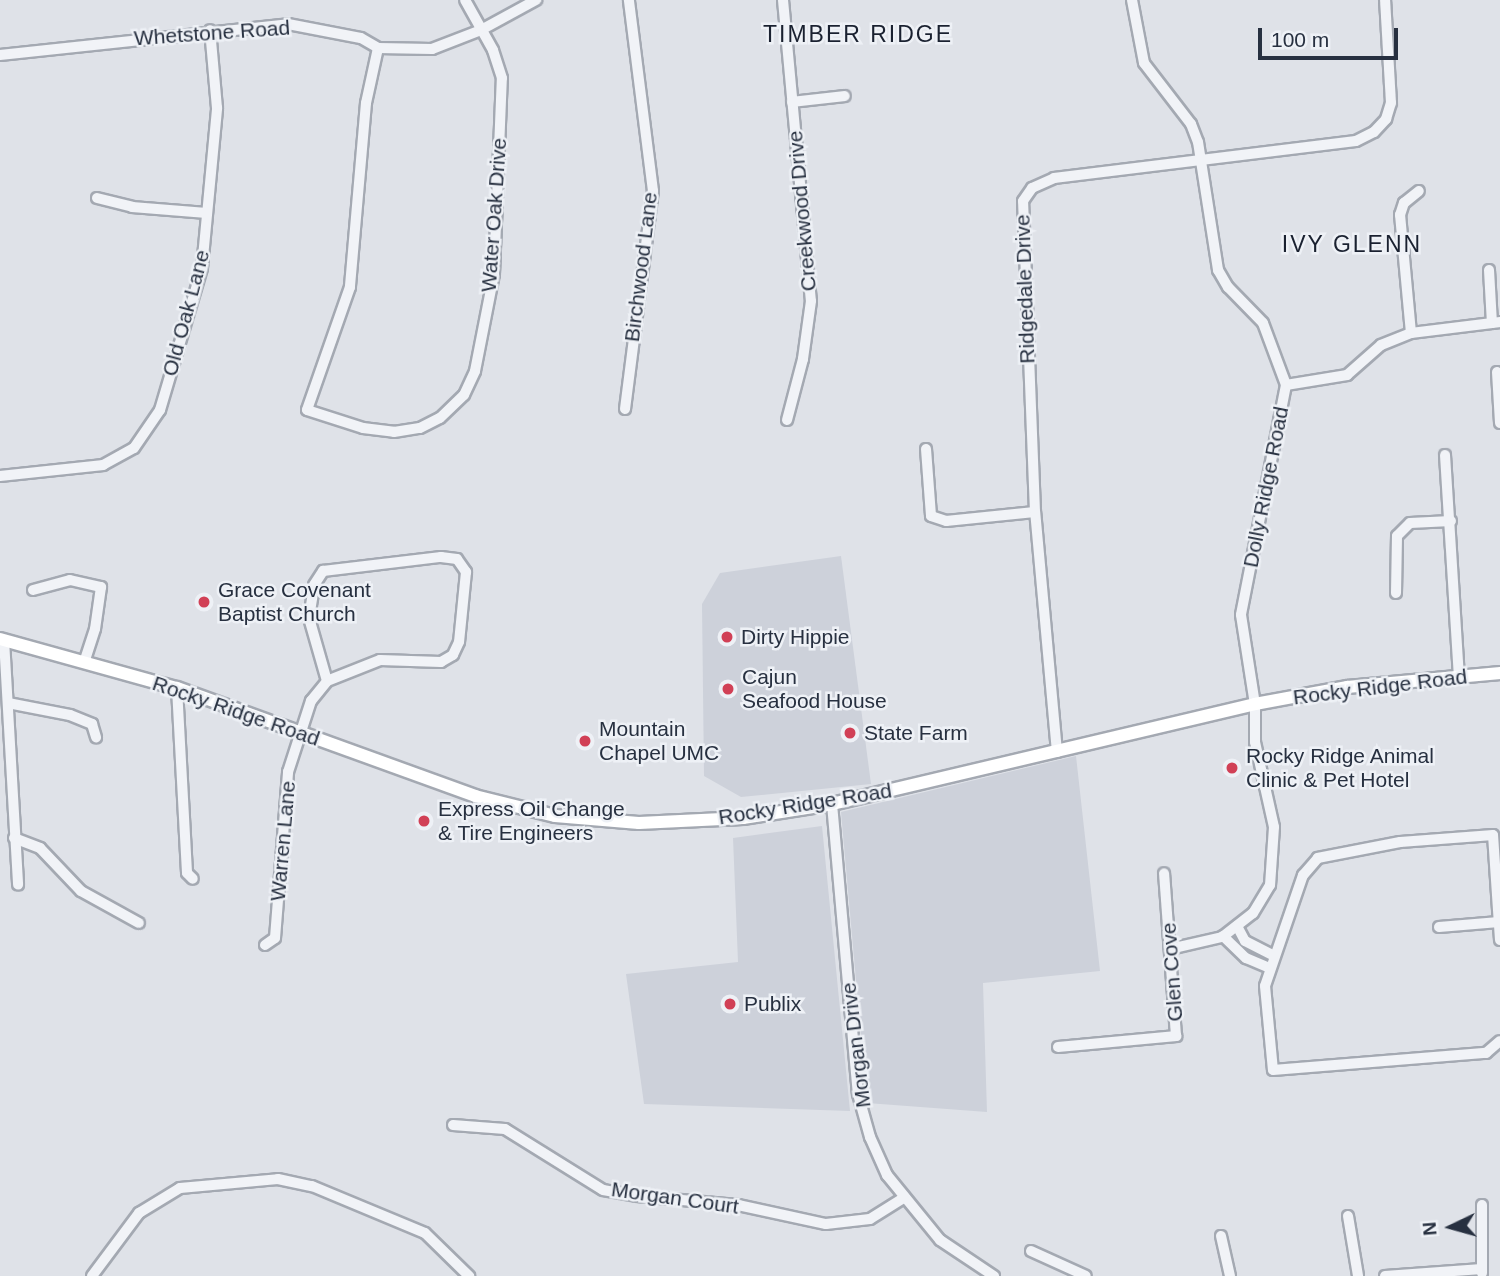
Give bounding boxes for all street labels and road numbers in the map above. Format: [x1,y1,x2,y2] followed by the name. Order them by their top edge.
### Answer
[133,15,291,51] street label: Whetstone Road
[782,130,822,292] street label: Creekwood Drive
[476,137,512,293] street label: Water Oak Drive
[619,191,663,343] street label: Birchwood Lane
[1010,214,1040,364] street label: Ridgedale Drive
[157,247,215,379] street label: Old Oak Lane
[1238,404,1294,570] street label: Dolly Ridge Road
[1292,664,1468,710] street label: Rocky Ridge Road
[149,671,323,751] street label: Rocky Ridge Road
[717,778,893,830] street label: Rocky Ridge Road
[265,780,301,902] street label: Warren Lane
[1156,922,1188,1022] street label: Glen Cove
[836,981,876,1109] street label: Morgan Drive
[610,1177,740,1219] street label: Morgan Court

